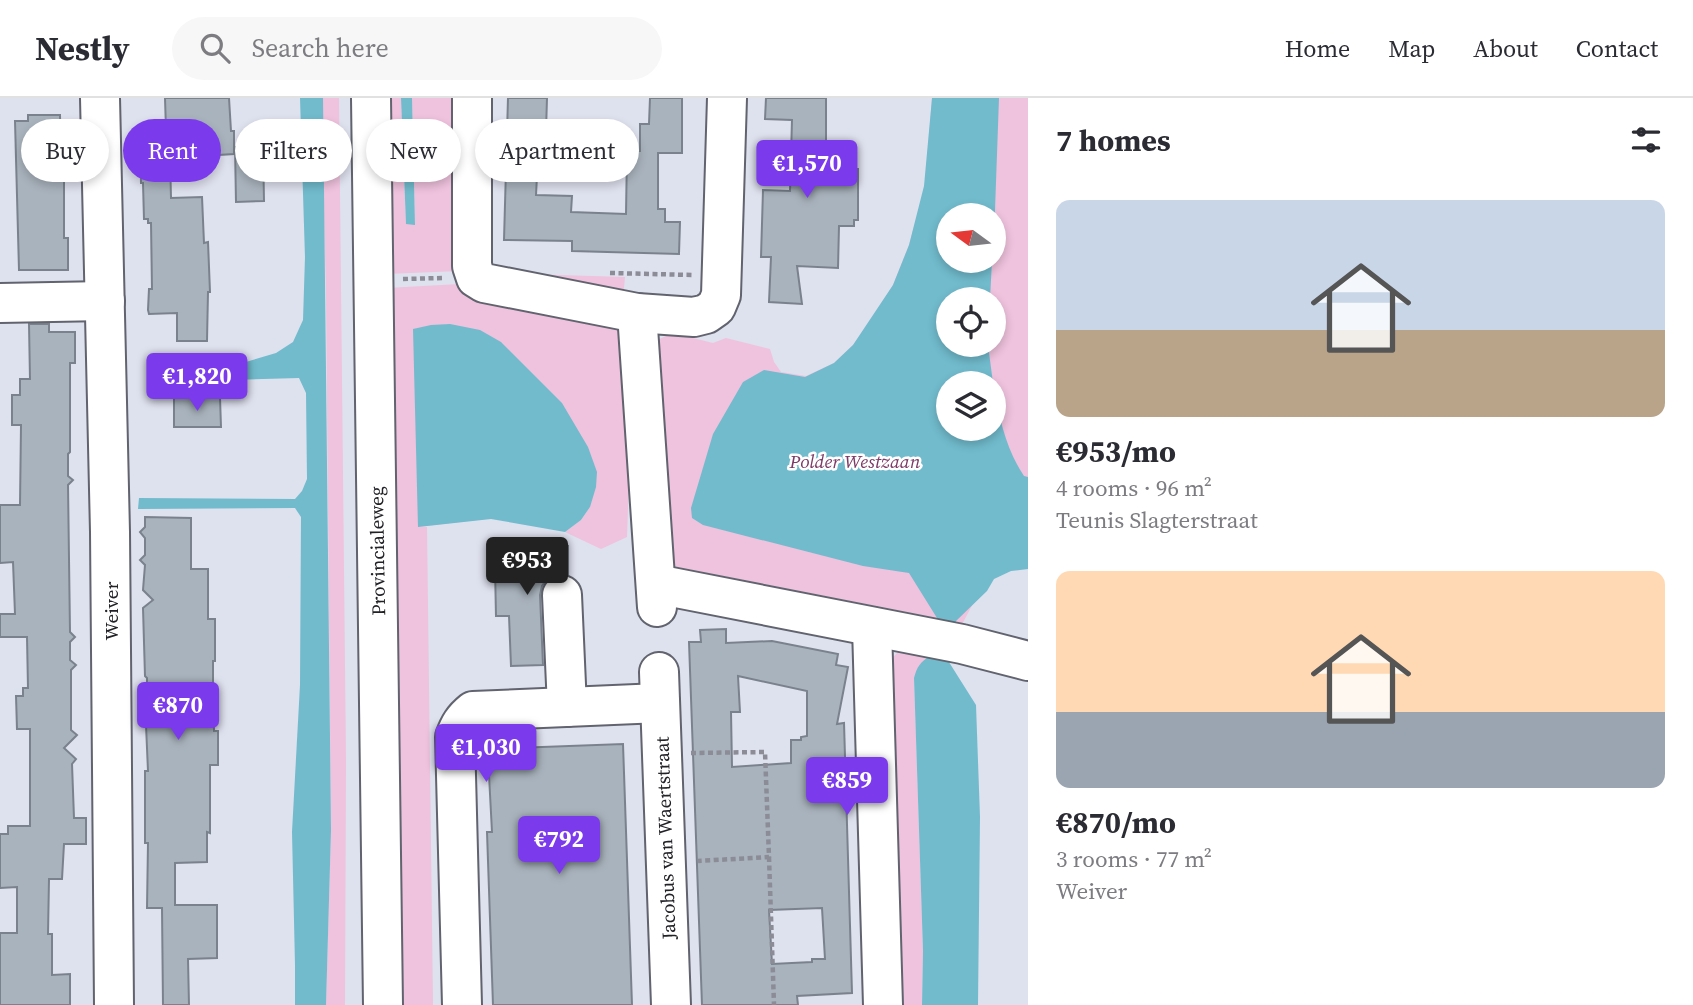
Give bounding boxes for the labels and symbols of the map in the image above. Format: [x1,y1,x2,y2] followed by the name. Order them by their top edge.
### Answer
[750,140,864,200] pin: €1,570
[936,203,1006,273] north arrow
[140,354,254,413] pin: €1,820
[789,448,921,474] park label: Polder Westzaan
[363,486,391,616] street label: Provincialeweg
[486,538,568,597] pin: €953
[98,582,124,640] street label: Weiver
[137,682,219,742] pin: €870
[429,724,543,784] pin: €1,030
[648,735,682,941] street label: Jacobus van Waertstraat
[806,758,888,817] pin: €859
[518,816,600,876] pin: €792

